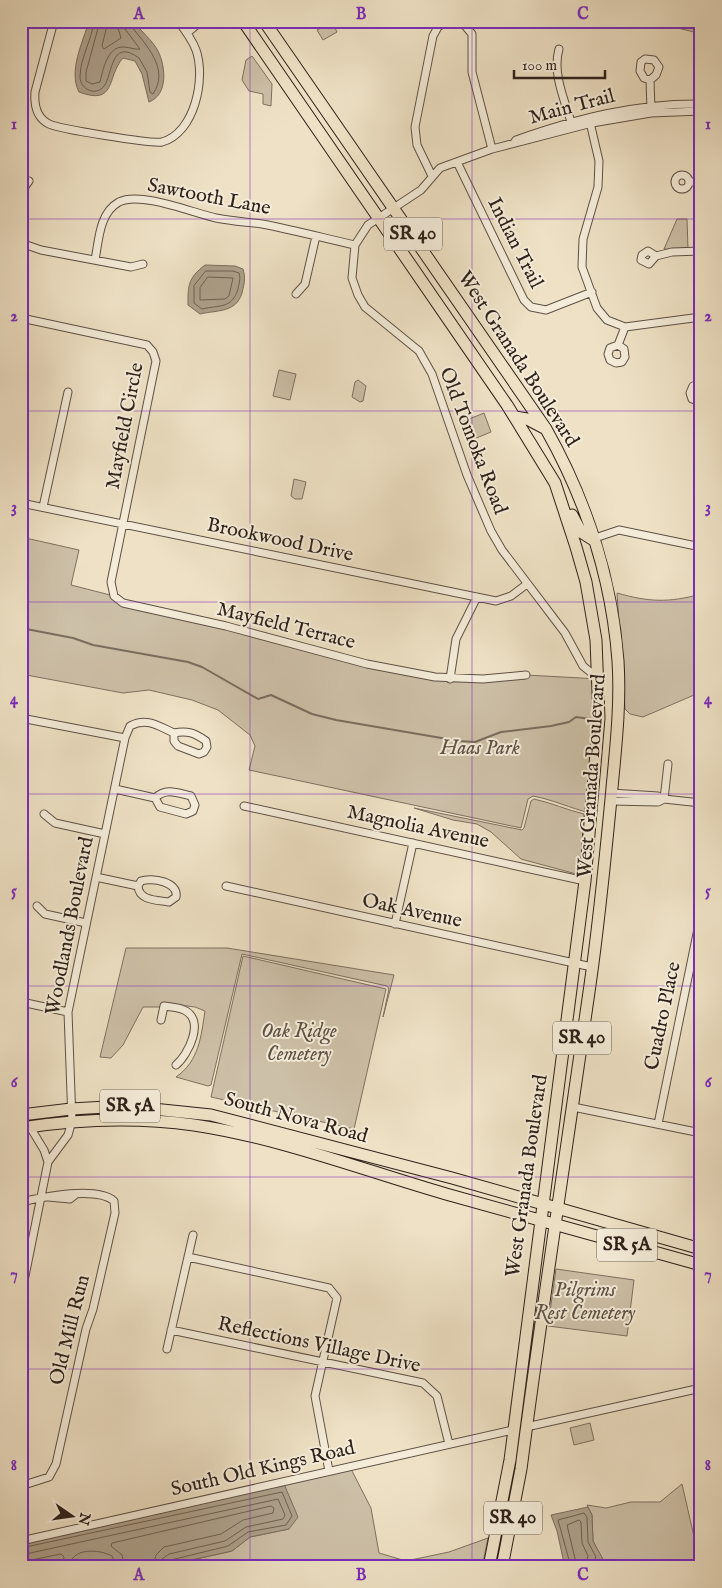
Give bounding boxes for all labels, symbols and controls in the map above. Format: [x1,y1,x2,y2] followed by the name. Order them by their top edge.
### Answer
[133,5,146,25] text: A
[356,5,367,25] text: B
[577,5,589,25] text: C
[514,48,606,80] scale bar
[522,56,558,75] text: 100 m
[526,83,618,130] street label: Main Trail
[11,115,17,135] text: 1
[705,115,711,135] text: 1
[145,173,273,221] street label: Sawtooth Lane
[481,193,549,293] street label: Indian Trail
[384,218,442,250] road number: SR 40
[452,266,584,452] street label: West Granada Boulevard
[10,307,18,327] text: 2
[704,307,712,327] text: 2
[100,361,150,491] street label: Mayfield Circle
[433,364,513,518] street label: Old Tomoka Road
[11,498,17,518] text: 3
[705,498,711,518] text: 3
[205,512,355,568] street label: Brookwood Drive
[214,597,358,655] street label: Mayfield Terrace
[572,673,612,879] street label: West Granada Boulevard
[10,690,19,710] text: 4
[704,690,713,710] text: 4
[439,736,520,761] park label: Haas Park
[345,800,491,854] street label: Magnolia Avenue
[40,834,100,1017] street label: Woodlands Boulevard
[11,882,17,902] text: 5
[705,882,711,902] text: 5
[360,888,464,934] street label: Oak Avenue
[639,960,687,1072] street label: Cuadro Place
[261,1019,337,1067] park label: Oak Ridge Cemetery
[553,1021,611,1054] road number: SR 40
[11,1073,19,1093] text: 6
[500,1073,554,1279] street label: West Granada Boulevard
[705,1073,713,1093] text: 6
[221,1087,371,1149] street label: South Nova Road
[100,1090,160,1122] road number: SR 5A
[597,1228,657,1262] road number: SR 5A
[10,1265,18,1285] text: 7
[704,1265,712,1285] text: 7
[44,1272,96,1388] street label: Old Mill Run
[535,1278,636,1326] park label: Pilgrims Rest Cemetery
[215,1311,423,1379] street label: Reflections Village Drive
[169,1436,358,1502] street label: South Old Kings Road
[11,1456,17,1476] text: 8
[705,1456,711,1476] text: 8
[48,1490,98,1540] north arrow
[484,1502,542,1535] road number: SR 40
[74,1510,94,1527] text: N
[133,1566,146,1586] text: A
[356,1566,367,1586] text: B
[577,1566,589,1586] text: C

